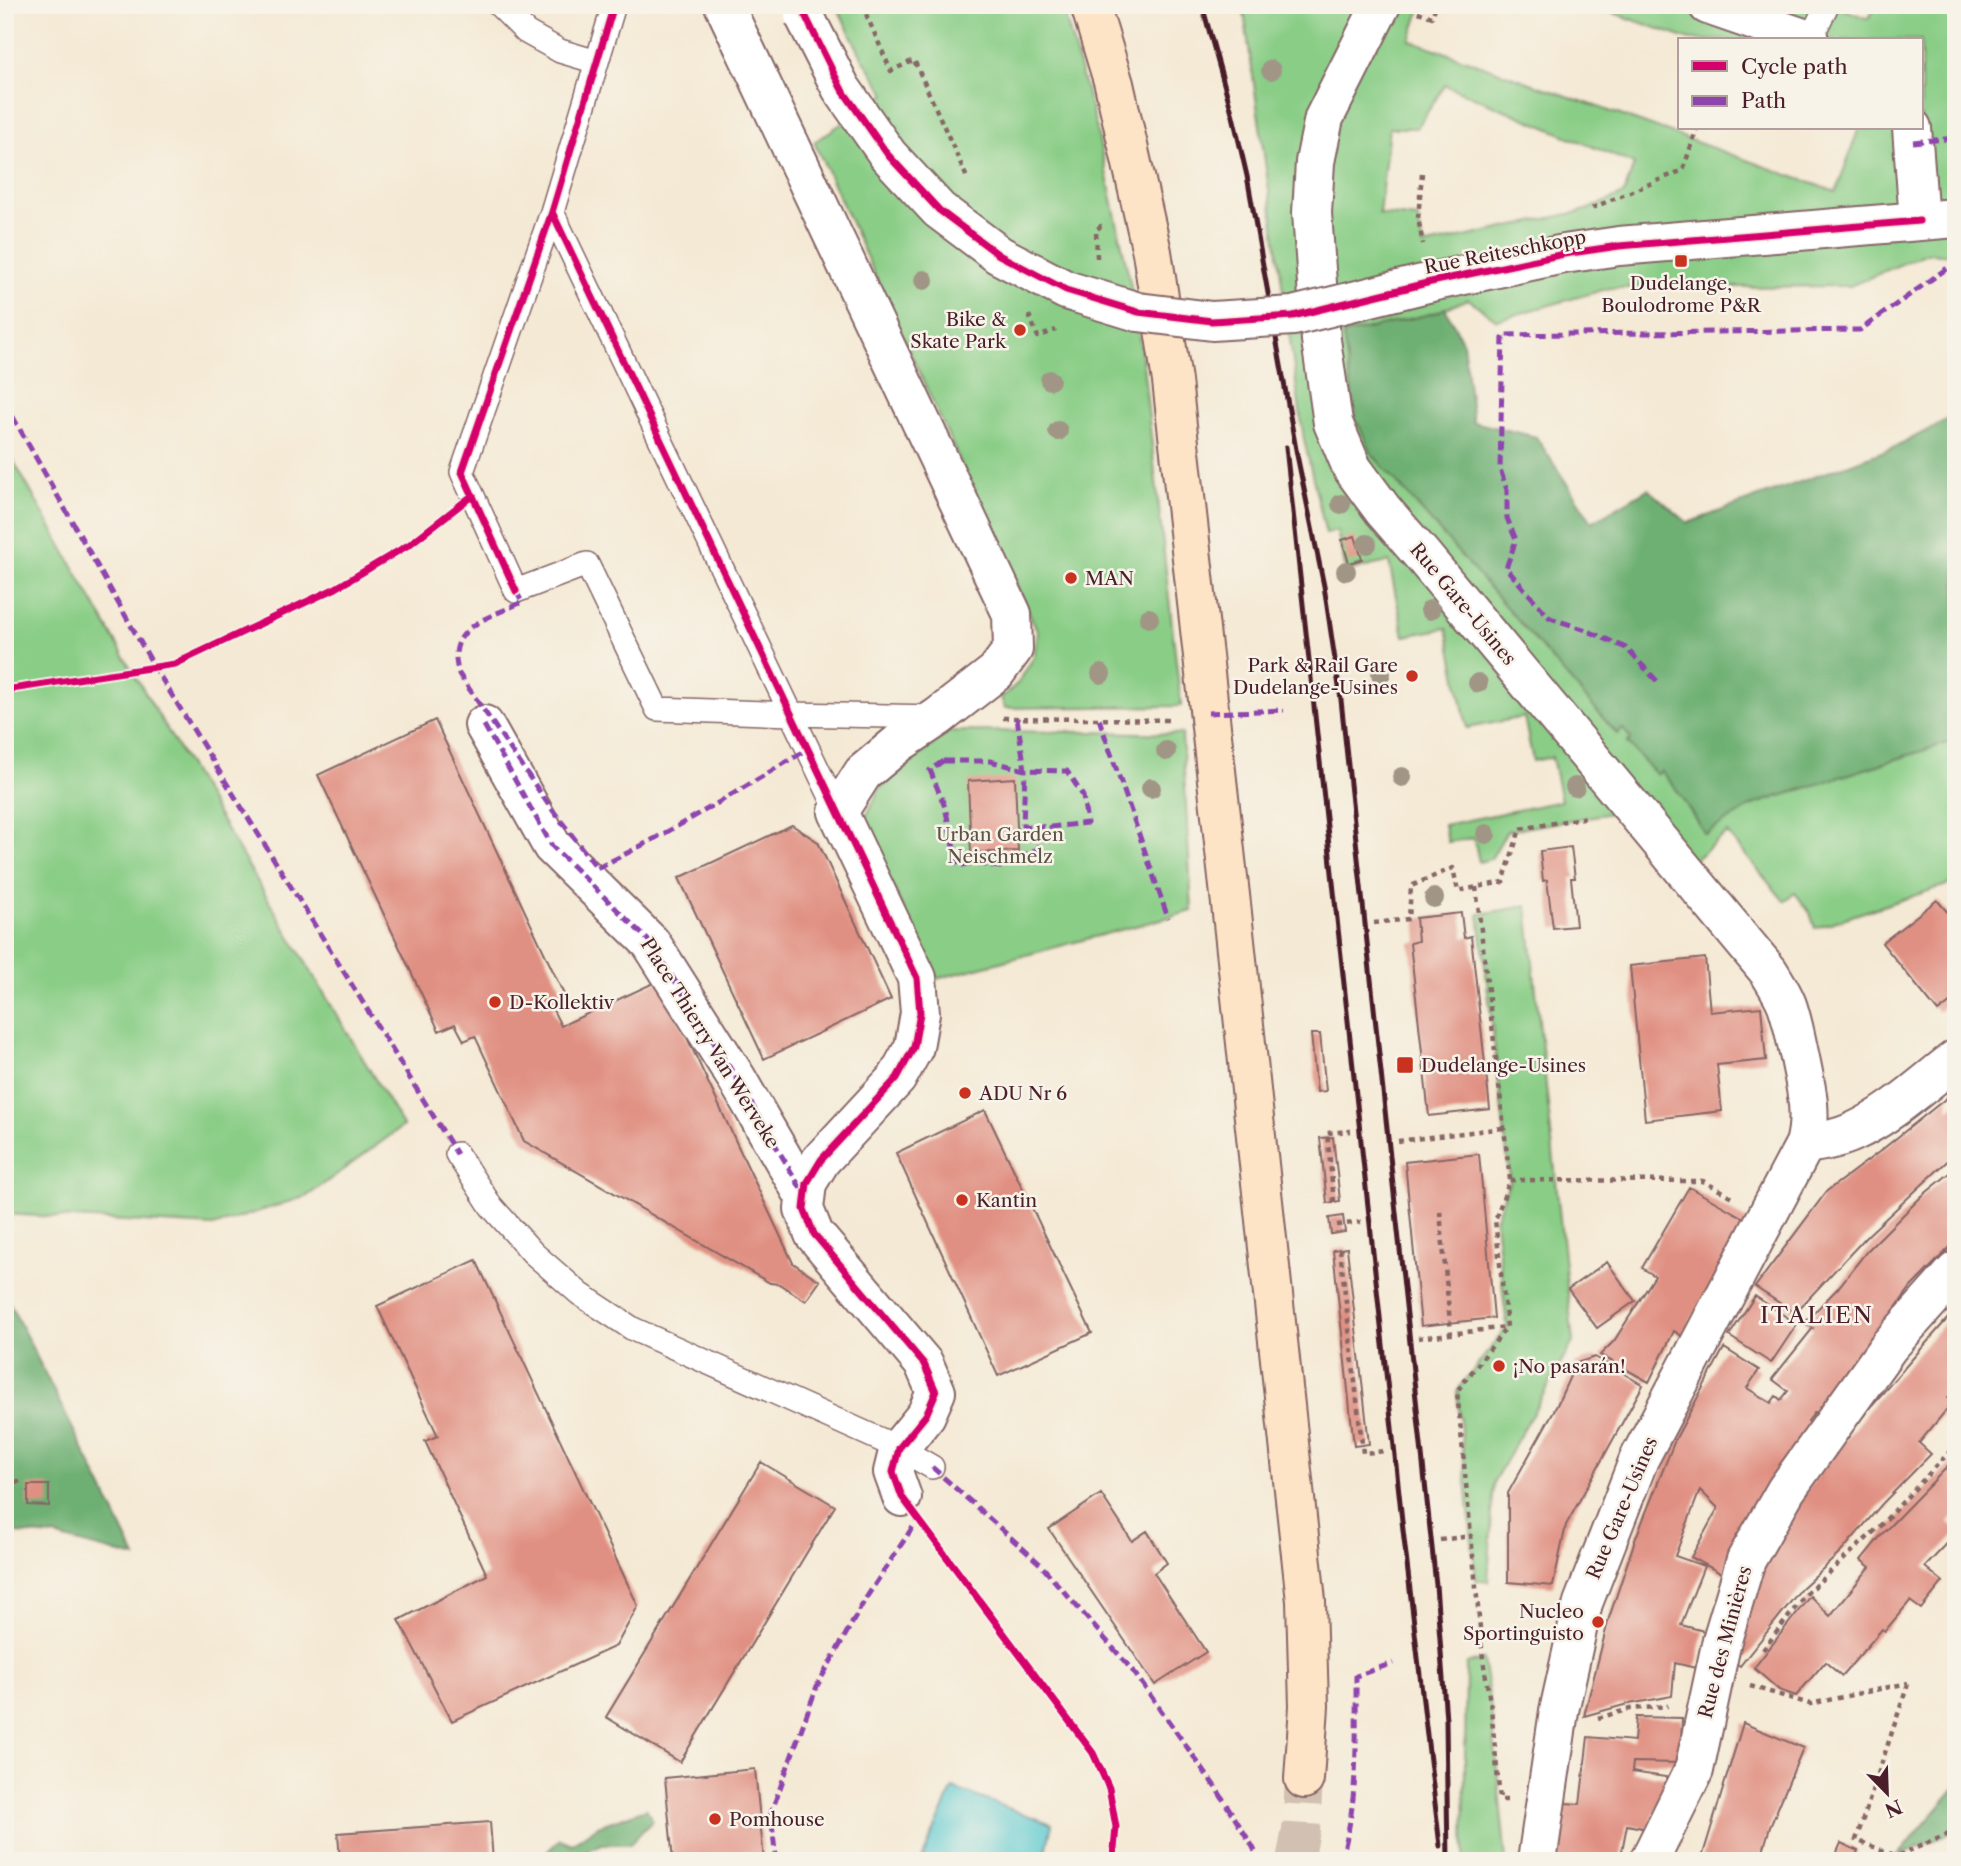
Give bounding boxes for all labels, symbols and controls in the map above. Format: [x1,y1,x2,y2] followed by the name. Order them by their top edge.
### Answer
[1678,38,1923,130] legend
[1741,54,1848,79] text: Cycle path
[1741,88,1786,113] text: Path
[1422,225,1588,279] street label: Rue Reiteschkopp
[1673,253,1689,269] marker: Dudelange, Boulodrome P&R
[1601,272,1762,317] place label: Dudelange, Boulodrome P&R
[910,308,1007,353] place label: Bike & Skate Park
[1012,322,1028,338] marker: Bike & Skate Park
[1405,538,1521,670] street label: Rue Gare-Usines
[1085,567,1134,590] place label: MAN
[1063,570,1079,586] marker: MAN
[1233,654,1398,699] place label: Park & Rail Gare Dudelange-Usines
[1404,668,1420,684] marker: Park & Rail Gare Dudelange-Usines
[936,823,1064,868] park label: Urban Garden Neischmelz
[636,934,784,1152] street label: Place Thierry Van Werveke
[509,991,615,1014] place label: D-Kollektiv
[487,994,503,1010] marker: D-Kollektiv
[1421,1054,1586,1077] place label: Dudelange-Usines
[1395,1055,1415,1075] marker: Dudelange-Usines
[978,1082,1067,1105] place label: ADU Nr 6
[957,1085,973,1101] marker: ADU Nr 6
[976,1189,1037,1212] place label: Kantin
[954,1192,970,1208] marker: Kantin
[1760,1301,1874,1329] district label: ITALIEN
[1513,1355,1626,1378] place label: ¡No pasarán!
[1491,1358,1507,1374] marker: ¡No pasarán!
[1582,1433,1662,1583] street label: Rue Gare-Usines
[1694,1563,1756,1721] street label: Rue des Minières
[1463,1600,1584,1645] place label: Nucleo Sportinguisto
[1590,1614,1606,1630] marker: Nucleo Sportinguisto
[1853,1758,1923,1828] north arrow
[1881,1794,1906,1822] text: N
[729,1808,825,1831] place label: Pomhouse
[707,1811,723,1827] marker: Pomhouse

